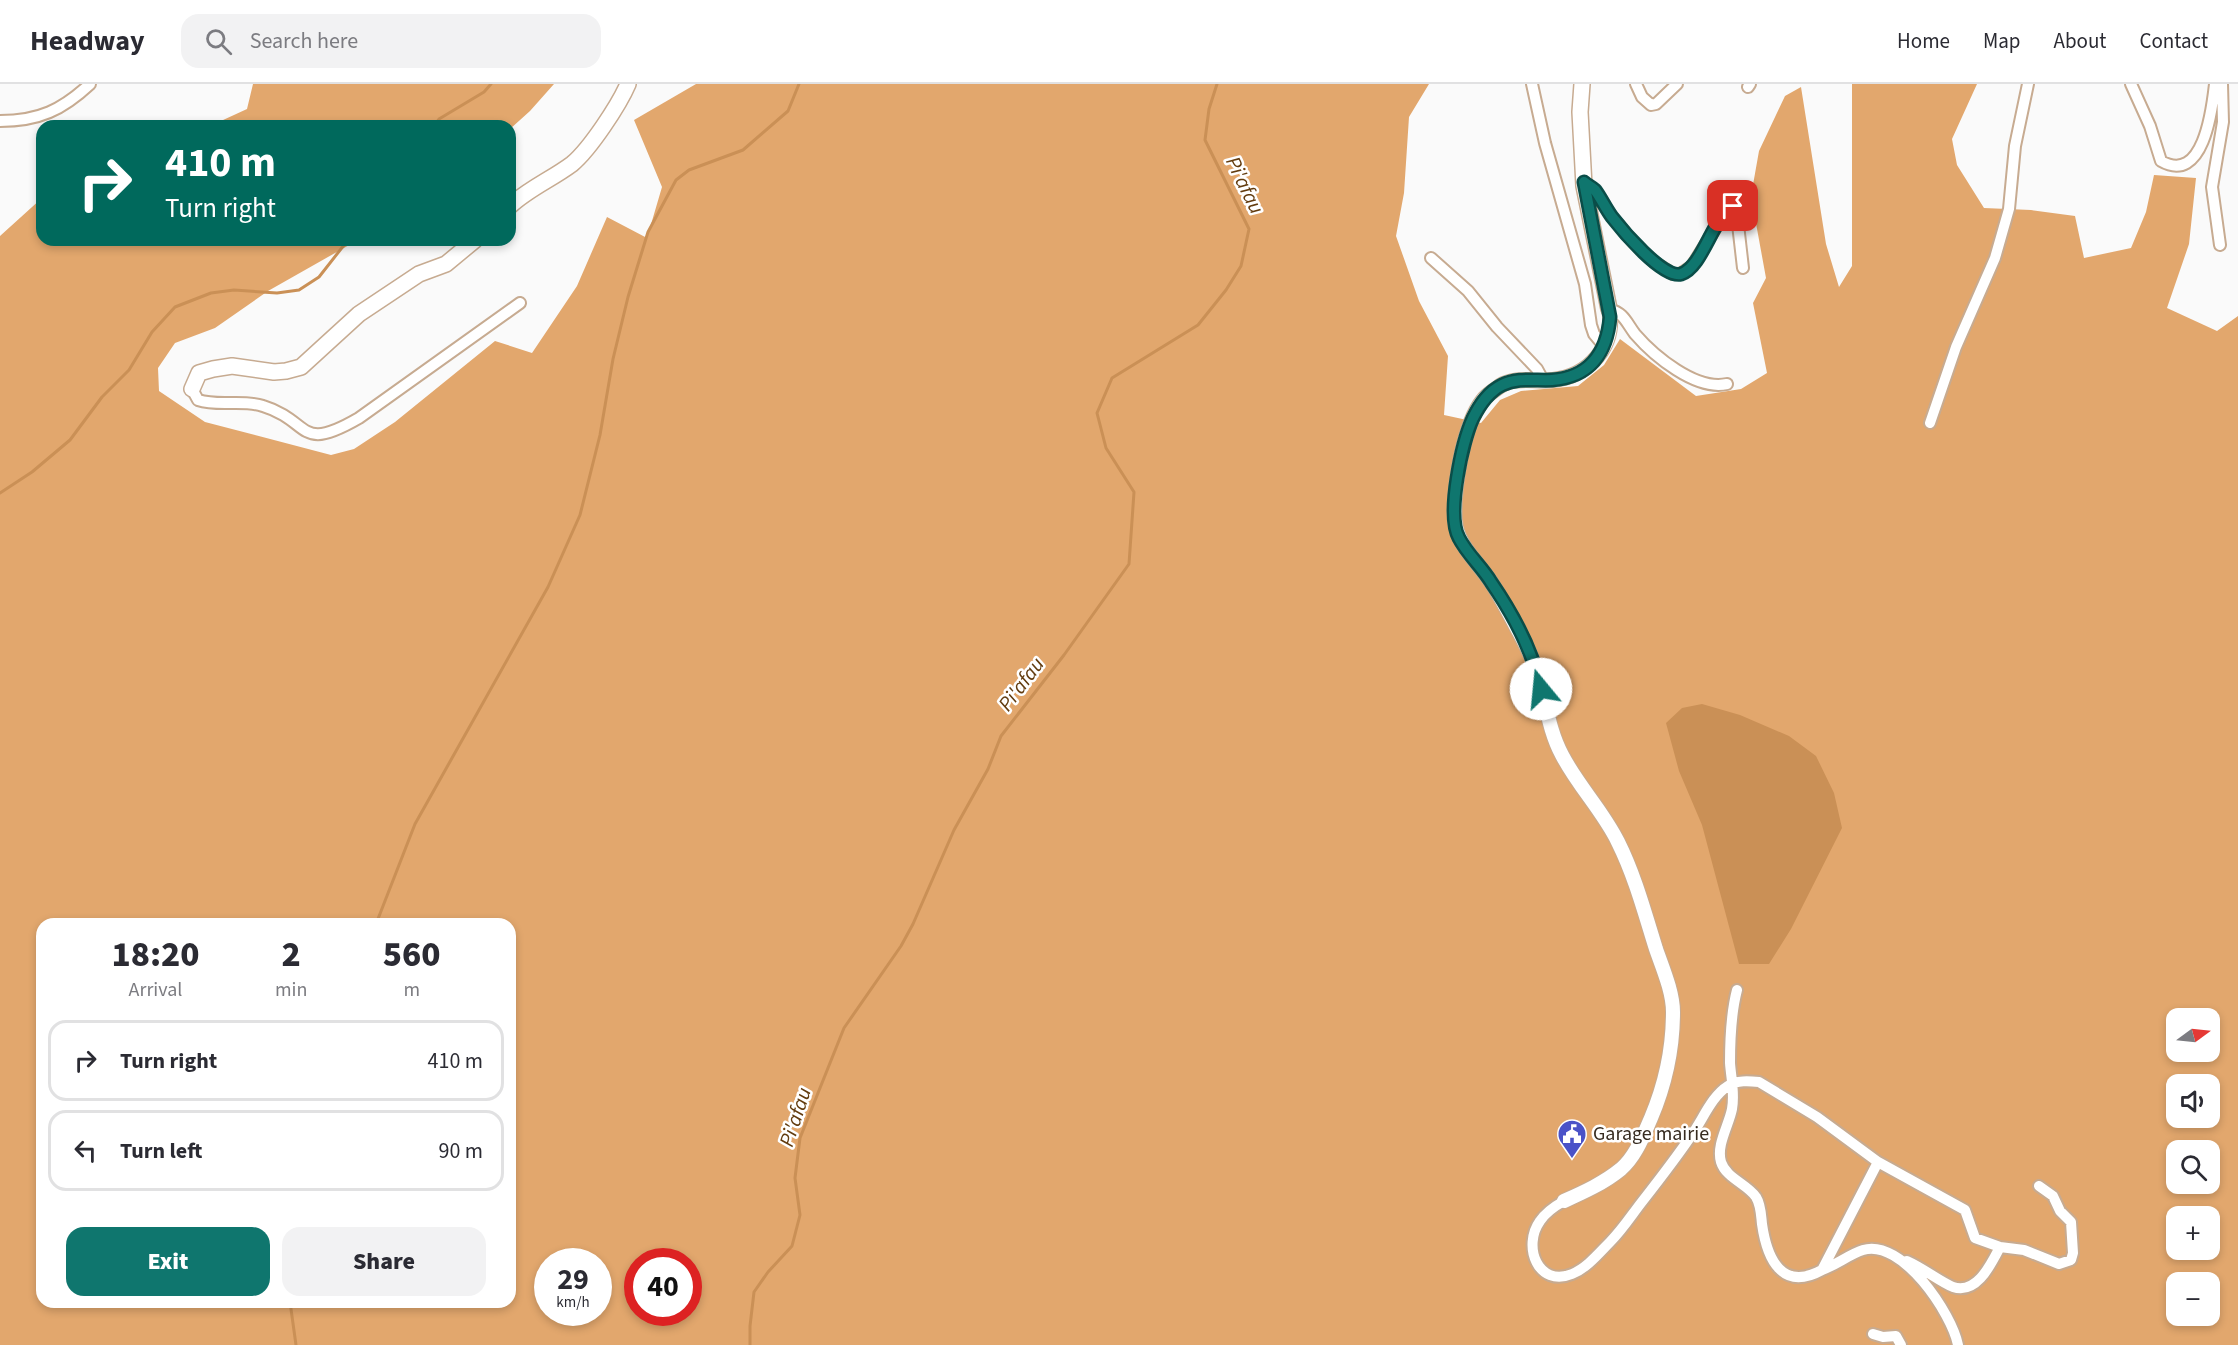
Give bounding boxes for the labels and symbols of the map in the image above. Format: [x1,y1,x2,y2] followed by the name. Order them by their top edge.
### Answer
[1218,151,1272,219] water label: Pi'afau
[1707,180,1758,231] pin
[991,651,1051,717] water label: Pi'afau
[1509,657,1573,721] position arrow
[2166,1008,2220,1062] north arrow
[771,1083,819,1151] water label: Pi'afau
[1556,1118,1588,1160] public building icon: Garage mairie
[1593,1120,1709,1148] place label: Garage mairie
[624,1248,702,1326] speed limit sign: 40

